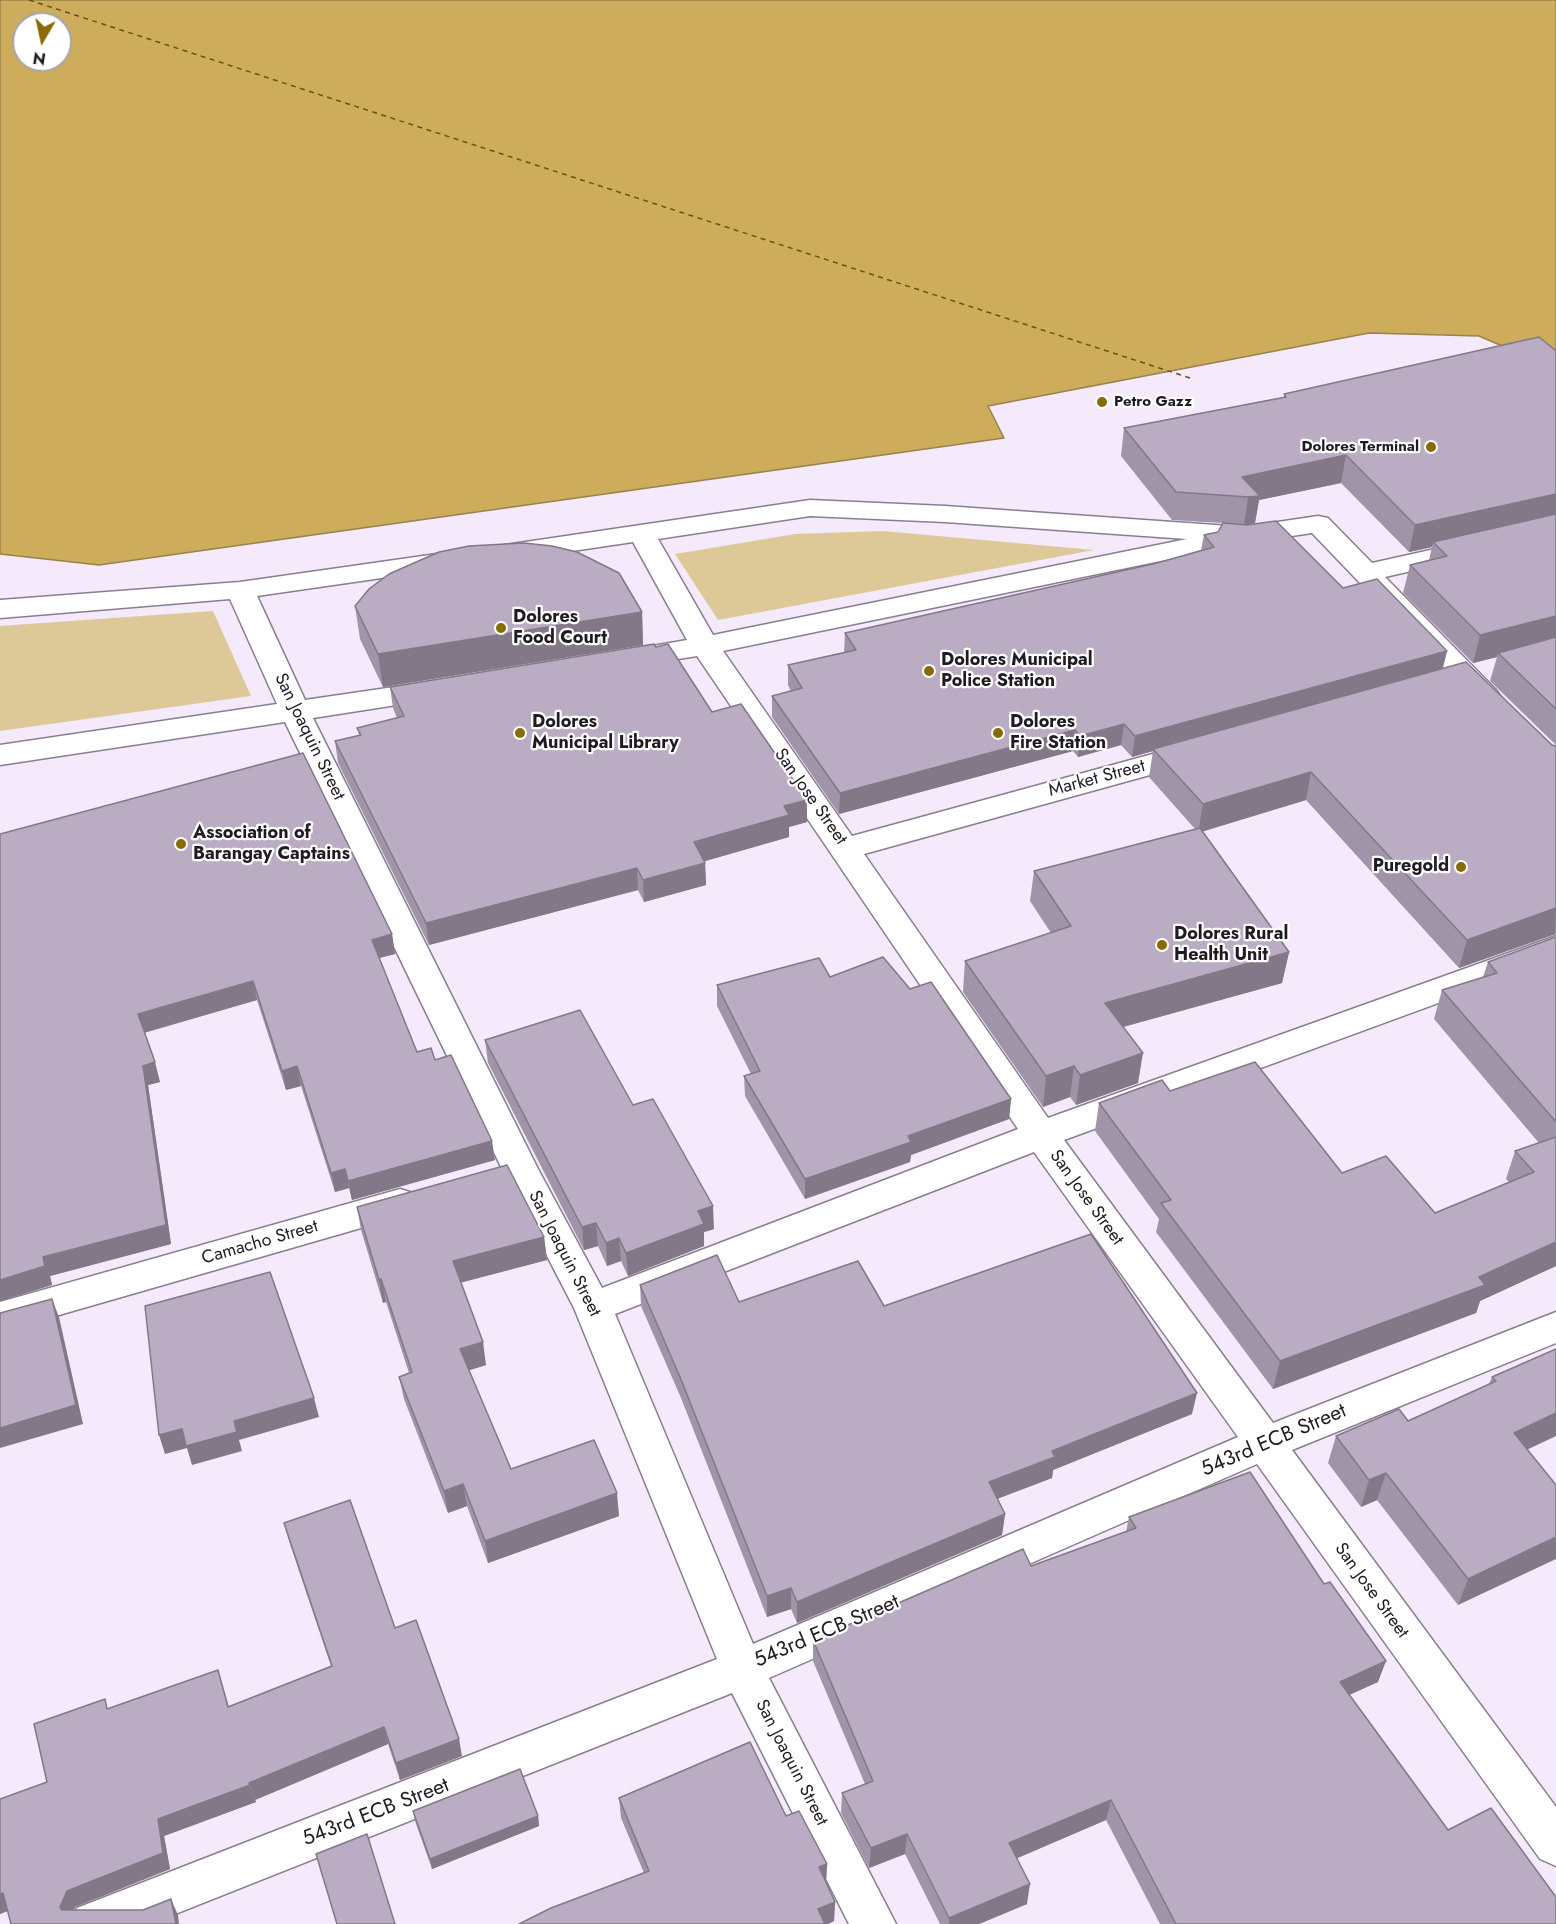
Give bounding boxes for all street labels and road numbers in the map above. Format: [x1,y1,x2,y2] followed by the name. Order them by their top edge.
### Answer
[269,670,349,804] street label: San Joaquin Street
[769,745,851,849] street label: San Jose Street
[1046,756,1148,802] street label: Market Street
[1044,1146,1128,1250] street label: San Jose Street
[523,1187,605,1321] street label: San Joaquin Street
[199,1216,321,1270] street label: Camacho Street
[1198,1399,1350,1483] street label: 543rd ECB Street
[1329,1539,1413,1643] street label: San Jose Street
[751,1590,903,1674] street label: 543rd ECB Street
[750,1696,832,1830] street label: San Joaquin Street
[299,1773,453,1853] street label: 543rd ECB Street

